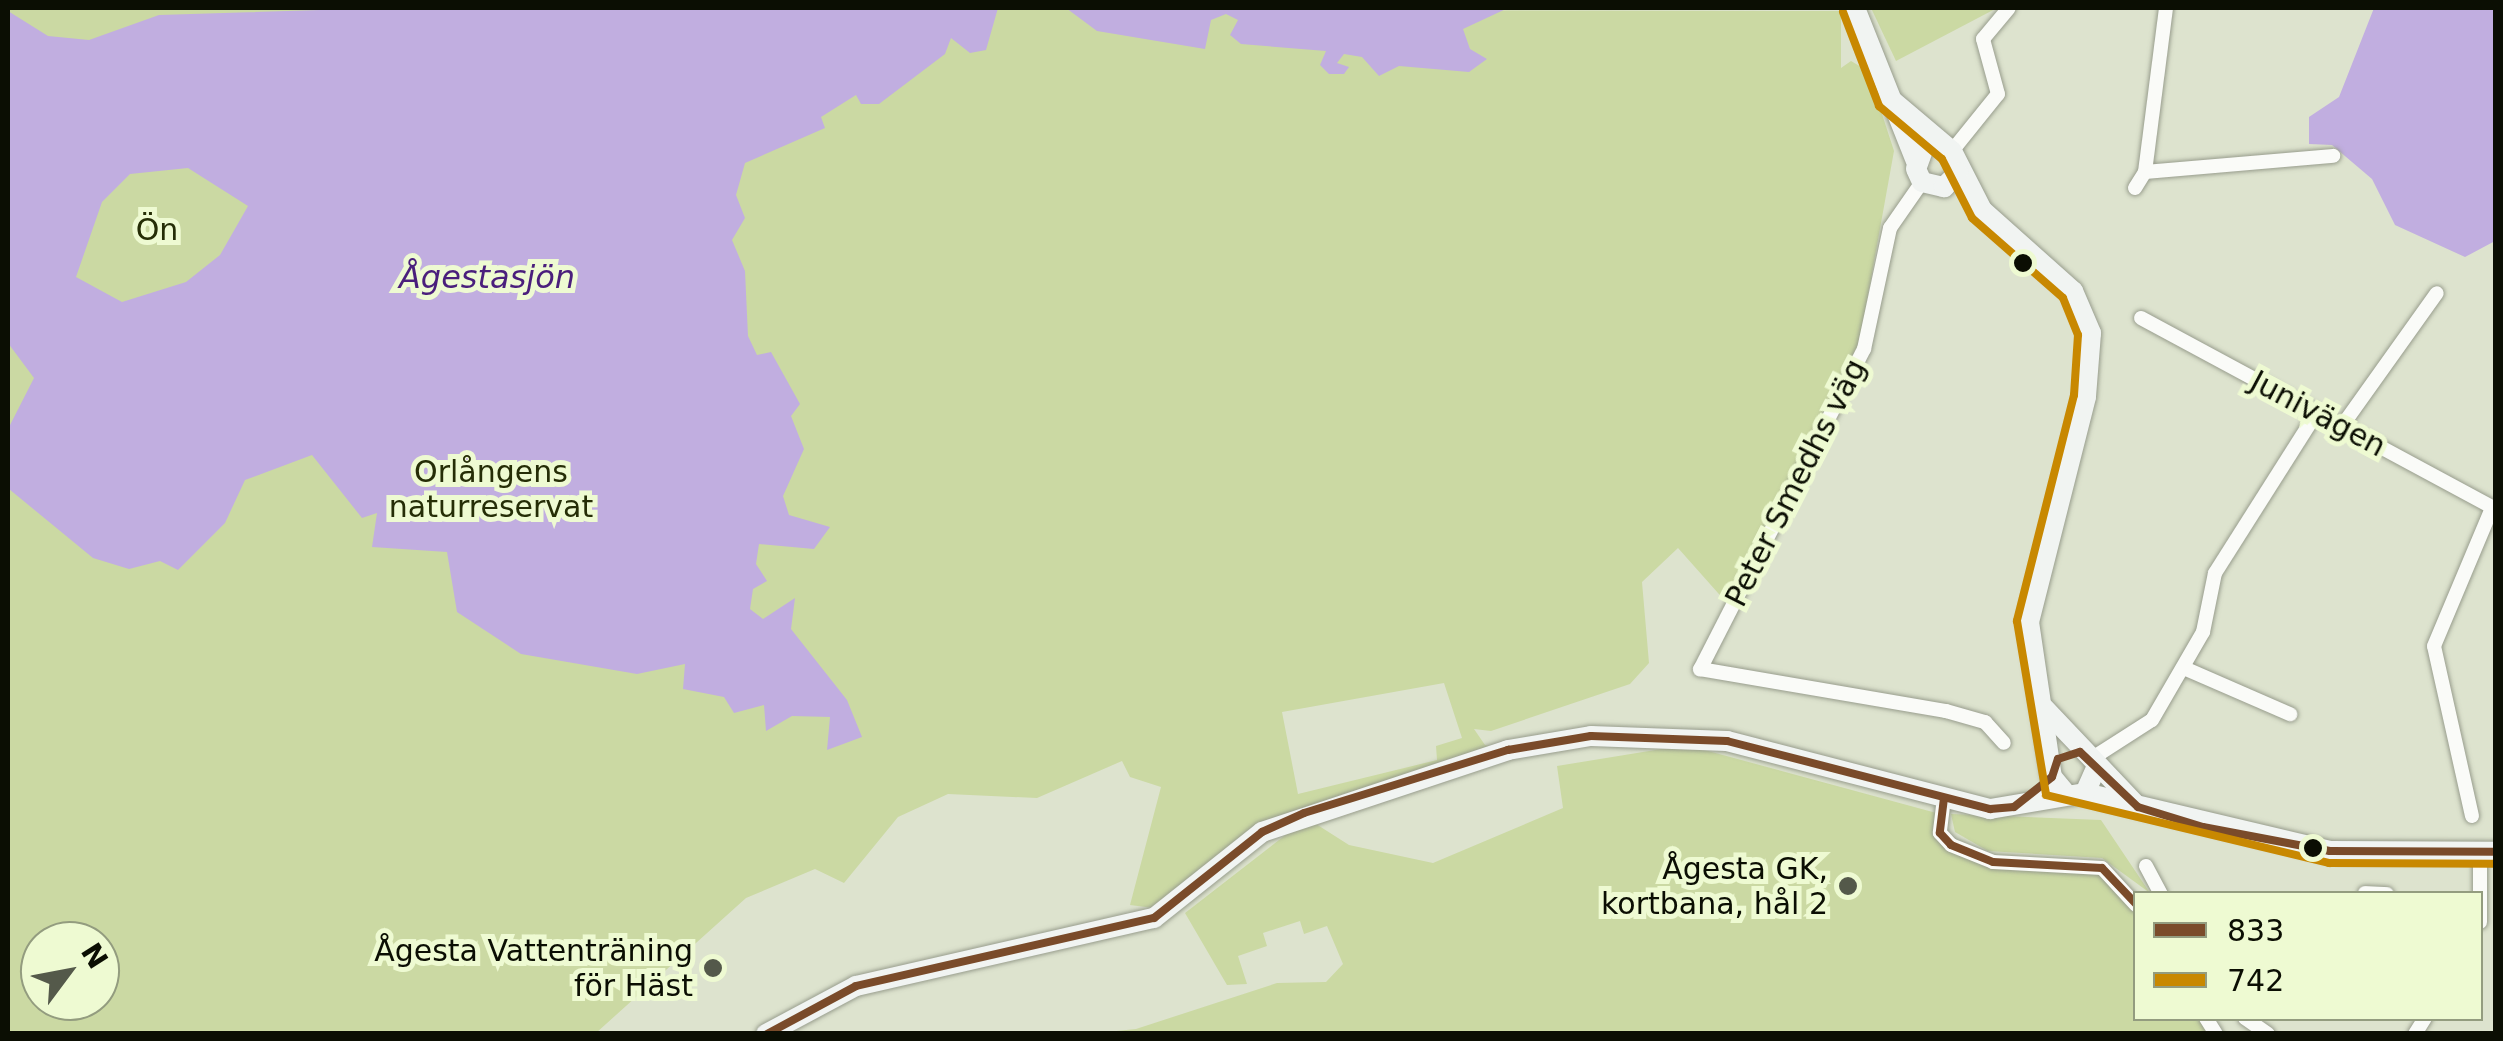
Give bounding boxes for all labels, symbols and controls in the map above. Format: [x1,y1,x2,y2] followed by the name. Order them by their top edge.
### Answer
[136,212,178,248] park label: Ön
[2013,253,2033,273] unlabelled marker
[399,258,575,296] water label: Ågestasjön
[1718,353,1874,613] street label: Peter Smedhs väg
[2244,363,2392,465] street label: Junivägen
[389,454,593,524] park label: Orlångens naturreservat
[2303,838,2323,858] unlabelled marker
[1601,851,1828,922] place label: Ågesta GK, kortbana, hål 2
[1837,875,1859,897] marker: Ågesta GK, kortbana, hål 2
[2133,891,2483,1021] legend
[2227,913,2284,948] text: 833
[20,921,120,1021] north arrow
[374,933,693,1004] place label: Ågesta Vattenträning för Häst
[74,937,114,975] text: N
[702,957,724,979] marker: Ågesta Vattenträning för Häst
[2227,963,2284,998] text: 742

